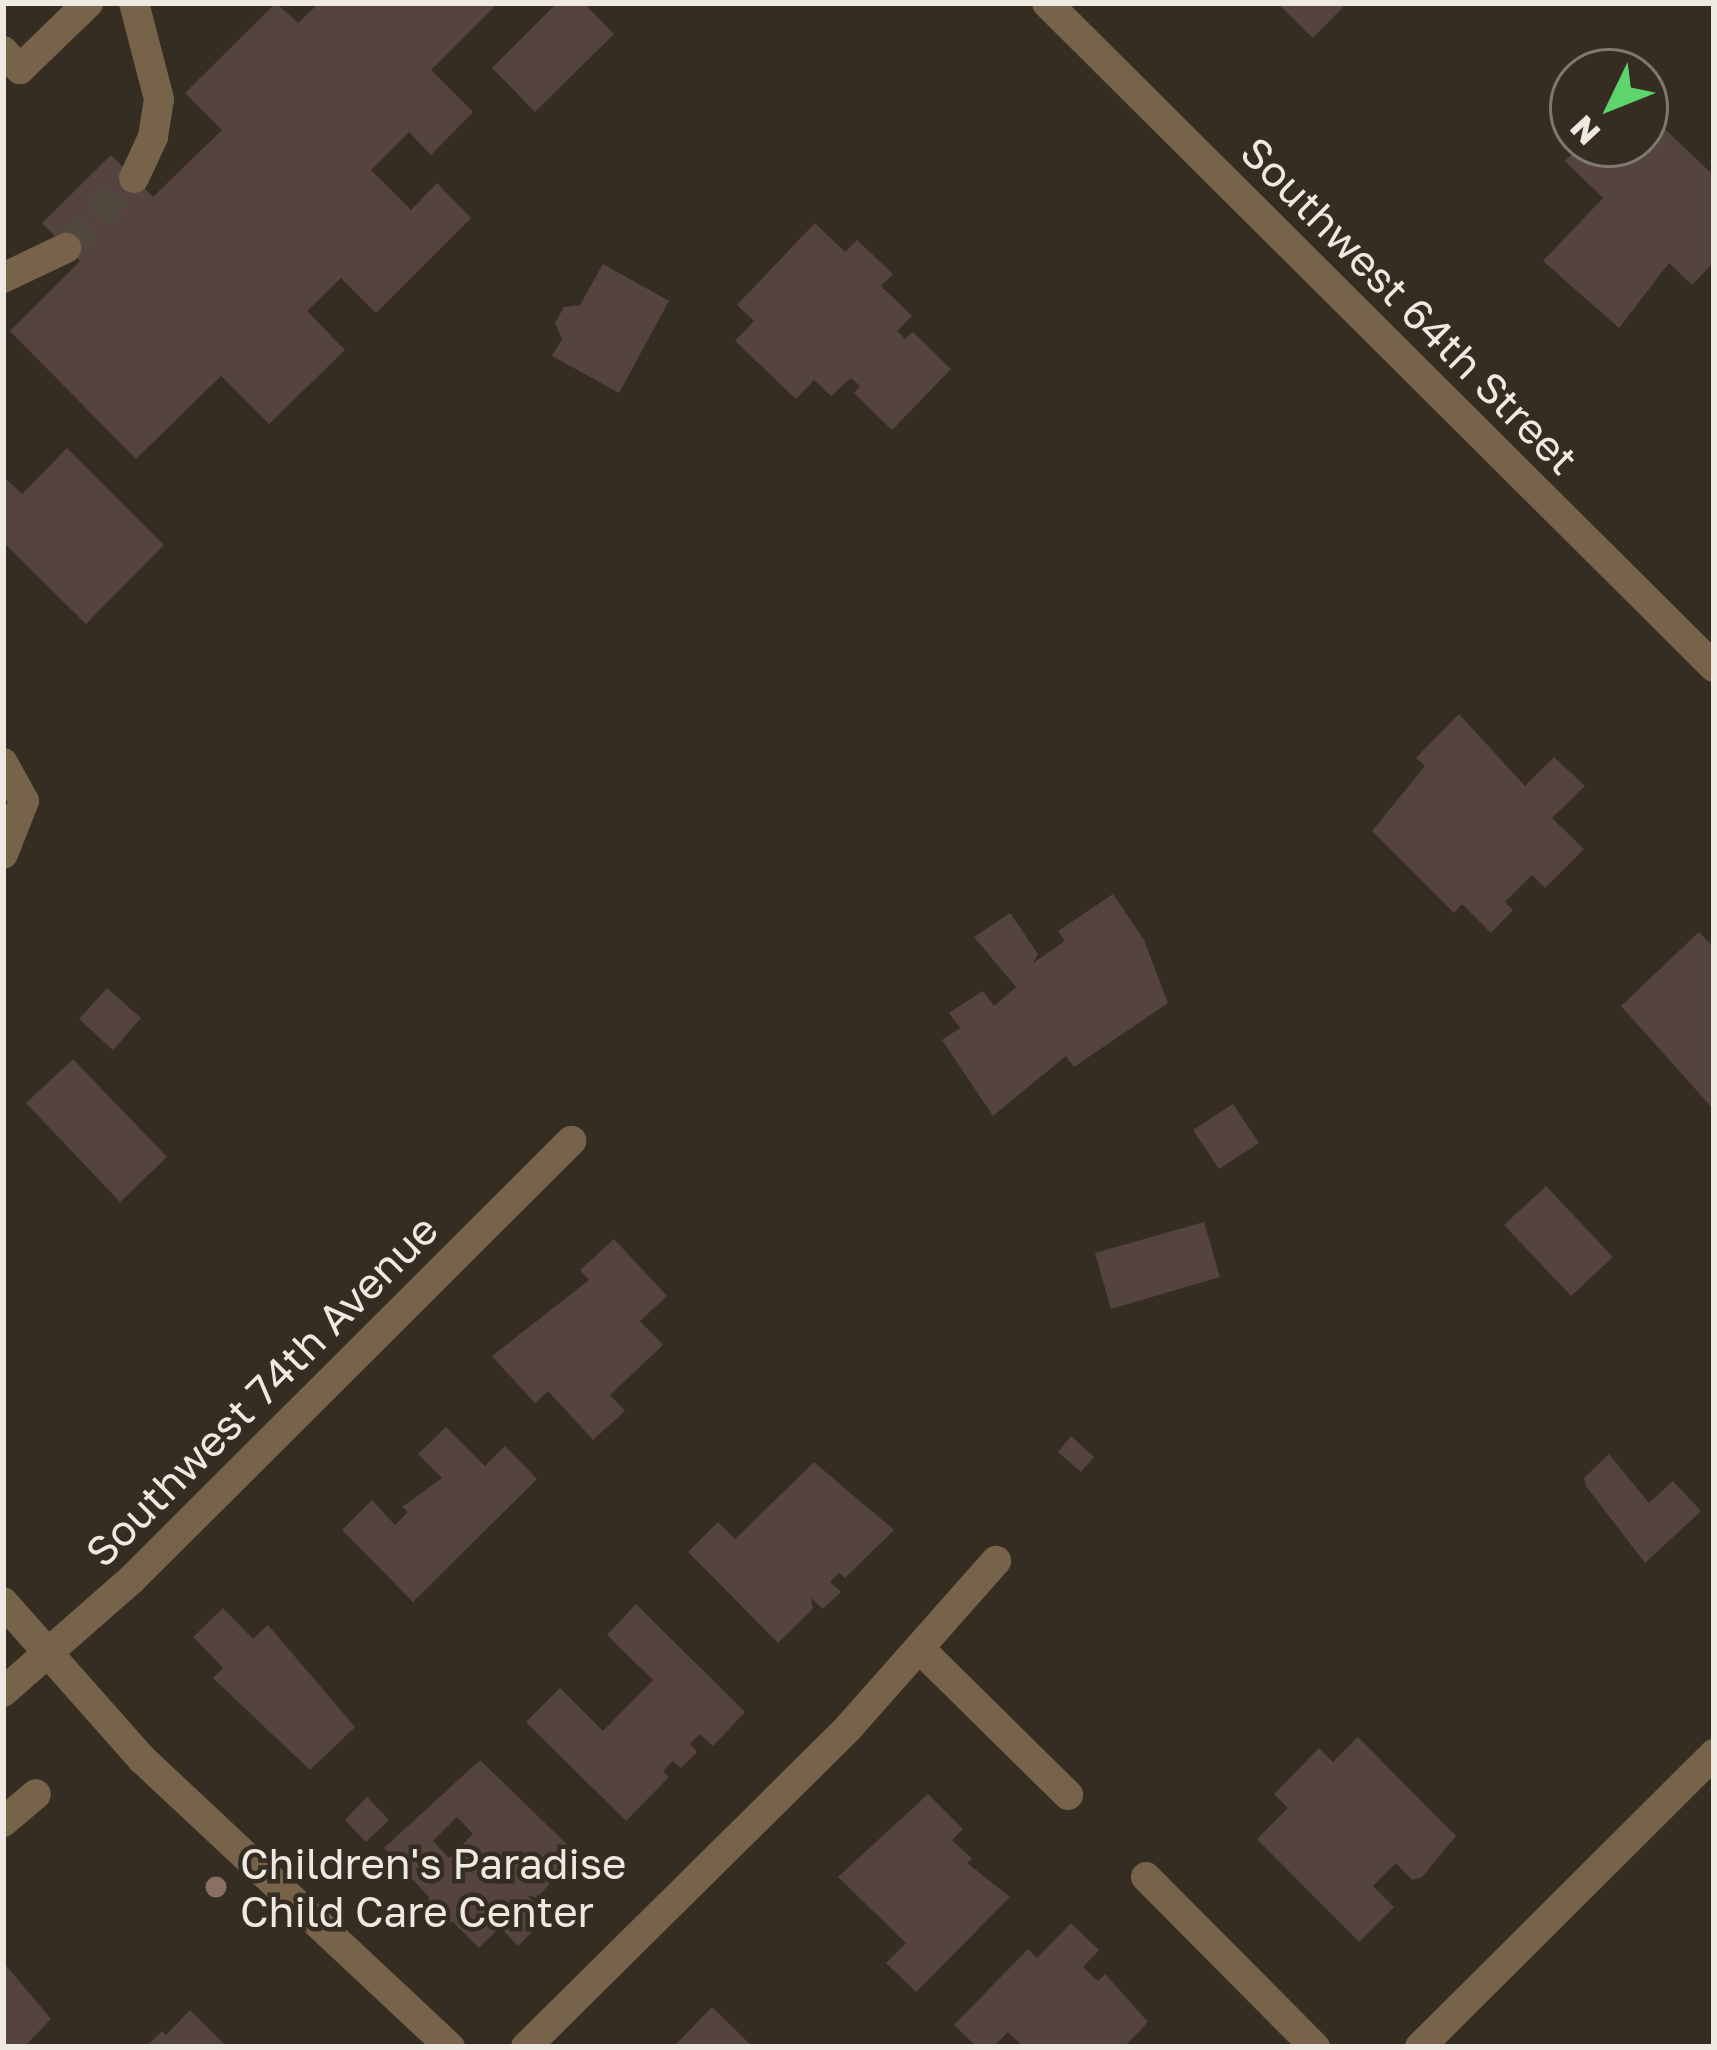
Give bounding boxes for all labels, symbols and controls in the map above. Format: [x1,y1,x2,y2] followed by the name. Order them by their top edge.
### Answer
[1549,48,1669,168] north arrow
[1562,108,1607,153] text: N
[1231,126,1589,484] street label: Southwest 64th Street
[75,1204,447,1576] street label: Southwest 74th Avenue
[240,1838,626,1936] place label: Children's Paradise Child Care Center
[203,1874,229,1900] marker: Children's Paradise Child Care Center

